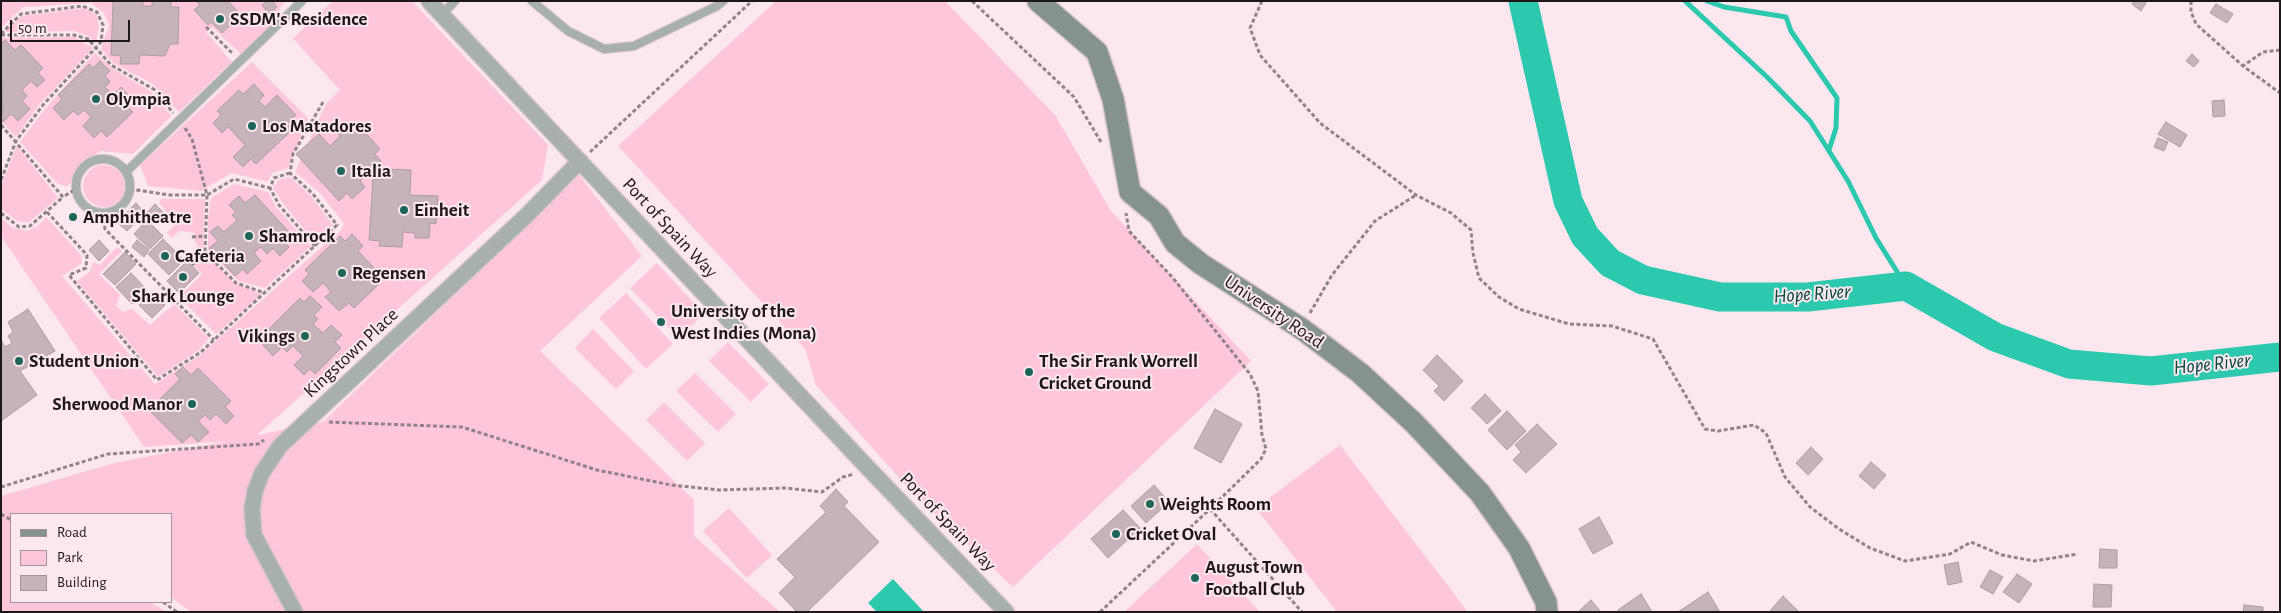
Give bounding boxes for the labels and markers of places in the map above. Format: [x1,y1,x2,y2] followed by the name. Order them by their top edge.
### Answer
[230,8,368,30] place label: SSDM's Residence
[214,13,226,25] marker: SSDM's Residence
[106,88,171,110] place label: Olympia
[90,93,102,105] marker: Olympia
[262,115,371,137] place label: Los Matadores
[246,120,258,132] marker: Los Matadores
[351,160,391,182] place label: Italia
[335,165,347,177] marker: Italia
[414,199,469,221] place label: Einheit
[398,204,410,216] marker: Einheit
[83,206,191,228] place label: Amphitheatre
[67,211,79,223] marker: Amphitheatre
[259,225,335,247] place label: Shamrock
[243,230,255,242] marker: Shamrock
[175,245,245,267] place label: Cafeteria
[159,250,171,262] marker: Cafeteria
[352,262,426,284] place label: Regensen
[336,267,348,279] marker: Regensen
[177,271,189,283] marker: Shark Lounge
[132,285,234,307] place label: Shark Lounge
[671,300,817,344] place label: University of the West Indies (Mona)
[655,316,667,328] marker: University of the West Indies (Mona)
[238,325,295,347] place label: Vikings
[299,330,311,342] marker: Vikings
[29,350,139,372] place label: Student Union
[1039,350,1198,394] place label: The Sir Frank Worrell Cricket Ground
[13,355,25,367] marker: Student Union
[1023,366,1035,378] marker: The Sir Frank Worrell Cricket Ground
[52,393,182,415] place label: Sherwood Manor
[186,398,198,410] marker: Sherwood Manor
[1160,493,1271,515] place label: Weights Room
[1144,498,1156,510] marker: Weights Room
[1126,523,1216,545] place label: Cricket Oval
[1110,528,1122,540] marker: Cricket Oval
[1205,556,1305,600] place label: August Town Football Club
[1189,572,1201,584] marker: August Town Football Club

